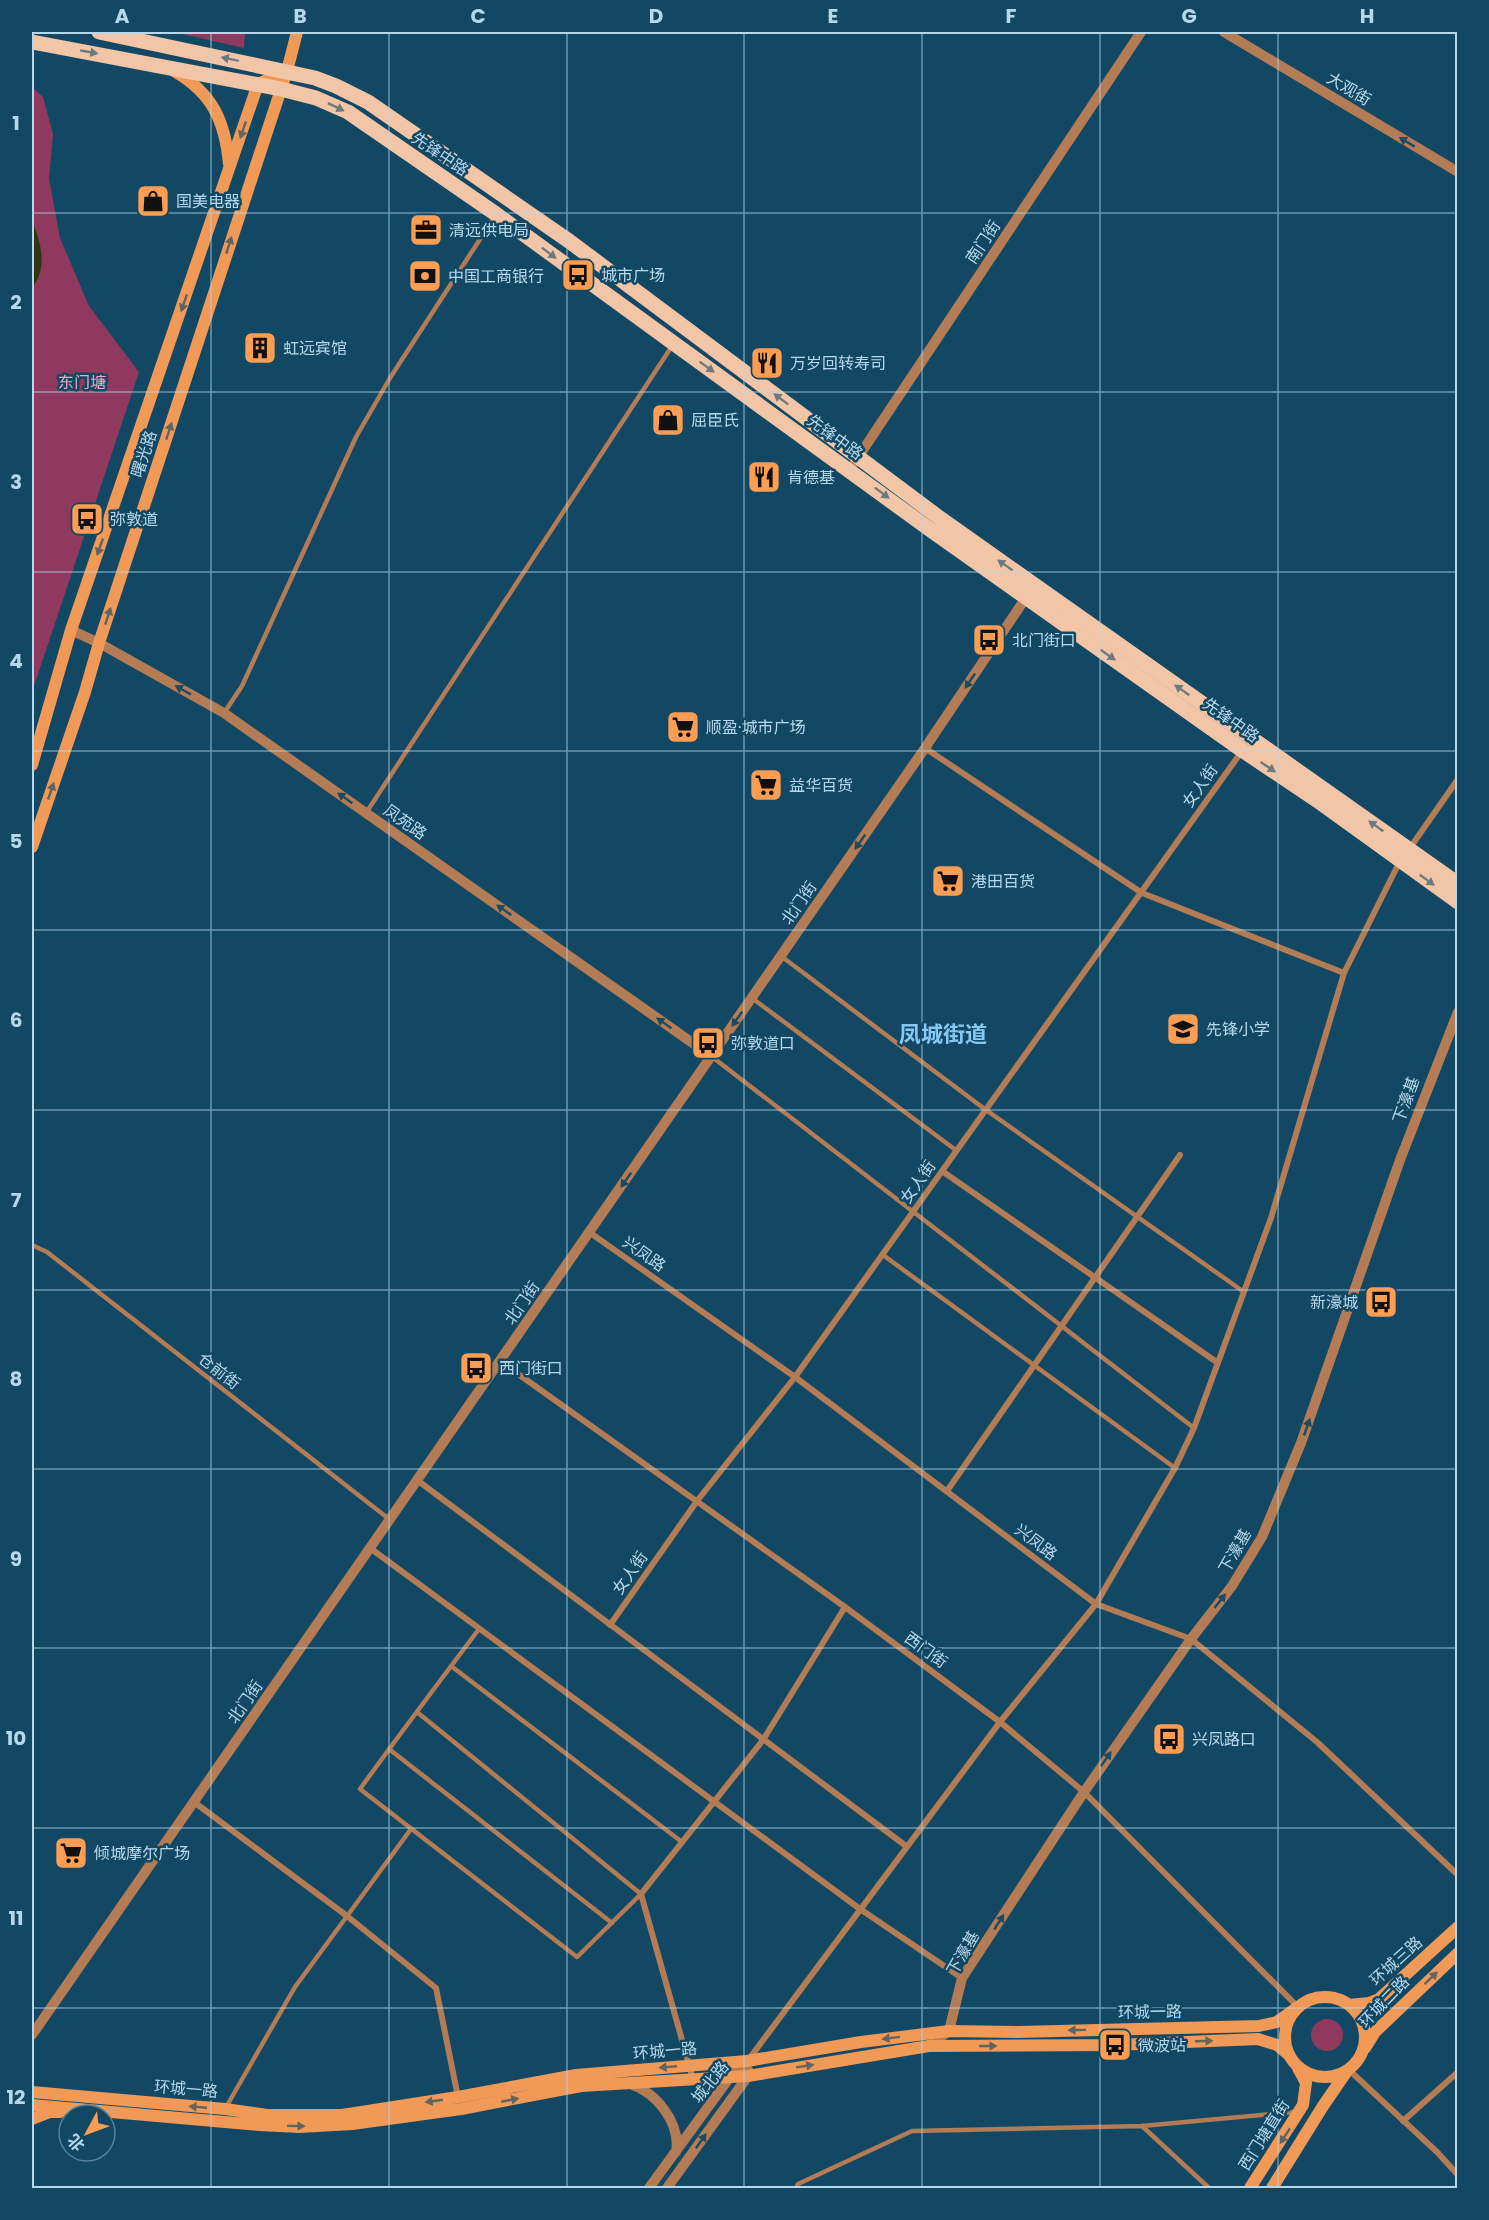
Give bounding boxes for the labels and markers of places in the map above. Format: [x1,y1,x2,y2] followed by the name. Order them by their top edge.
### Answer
[135,183,171,219] shop icon: 国美电器
[176,190,240,213] place label: 国美电器
[408,212,444,248] office icon: 清远供电局
[449,219,529,242] place label: 清远供电局
[560,257,596,293] bus stop icon: 城市广场
[407,258,443,294] bank icon: 中国工商银行
[601,264,665,287] place label: 城市广场
[448,265,544,288] place label: 中国工商银行
[242,330,278,366] building icon: 虹远宾馆
[283,337,347,360] place label: 虹远宾馆
[749,345,785,381] restaurant icon: 万岁回转寿司
[790,352,886,375] place label: 万岁回转寿司
[650,402,686,438] shop icon: 屈臣氏
[691,409,739,432] place label: 屈臣氏
[746,459,782,495] restaurant icon: 肯德基
[787,466,835,489] place label: 肯德基
[69,501,105,537] bus stop icon: 弥敦道
[110,508,158,531] place label: 弥敦道
[971,622,1007,658] bus stop icon: 北门街口
[1012,629,1076,652] place label: 北门街口
[665,709,701,745] supermarket icon: 顺盈·城市广场
[706,716,805,739] place label: 顺盈·城市广场
[748,767,784,803] supermarket icon: 益华百货
[789,774,853,797] place label: 益华百货
[930,863,966,899] supermarket icon: 港田百货
[971,870,1035,893] place label: 港田百货
[1165,1011,1201,1047] school or university icon: 先锋小学
[1206,1018,1270,1041] place label: 先锋小学
[690,1025,726,1061] bus stop icon: 弥敦道口
[731,1032,795,1055] place label: 弥敦道口
[1363,1284,1399,1320] bus stop icon: 新濠城
[1310,1291,1358,1314] place label: 新濠城
[458,1350,494,1386] bus stop icon: 西门街口
[499,1357,563,1380] place label: 西门街口
[1151,1721,1187,1757] bus stop icon: 兴凤路口
[1192,1728,1256,1751] place label: 兴凤路口
[53,1835,89,1871] supermarket icon: 倾城摩尔广场
[94,1842,190,1865] place label: 倾城摩尔广场
[1097,2027,1133,2063] bus stop icon: 微波站
[1138,2034,1186,2057] place label: 微波站

